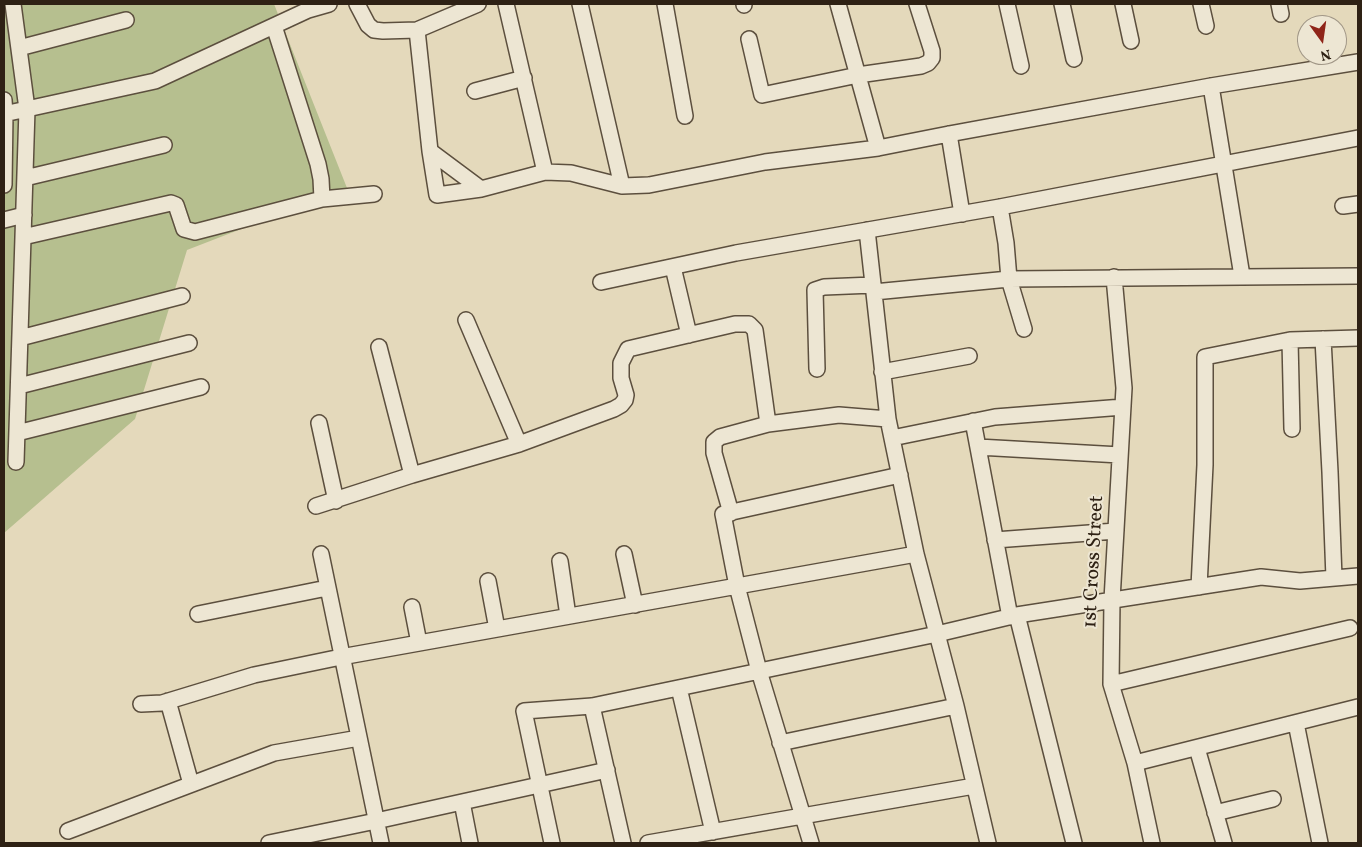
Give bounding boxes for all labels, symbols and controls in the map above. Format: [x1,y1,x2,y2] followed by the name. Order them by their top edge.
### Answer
[1297,15,1347,65] north arrow
[1318,44,1333,65] text: N
[1080,495,1110,629] street label: 1st Cross Street

